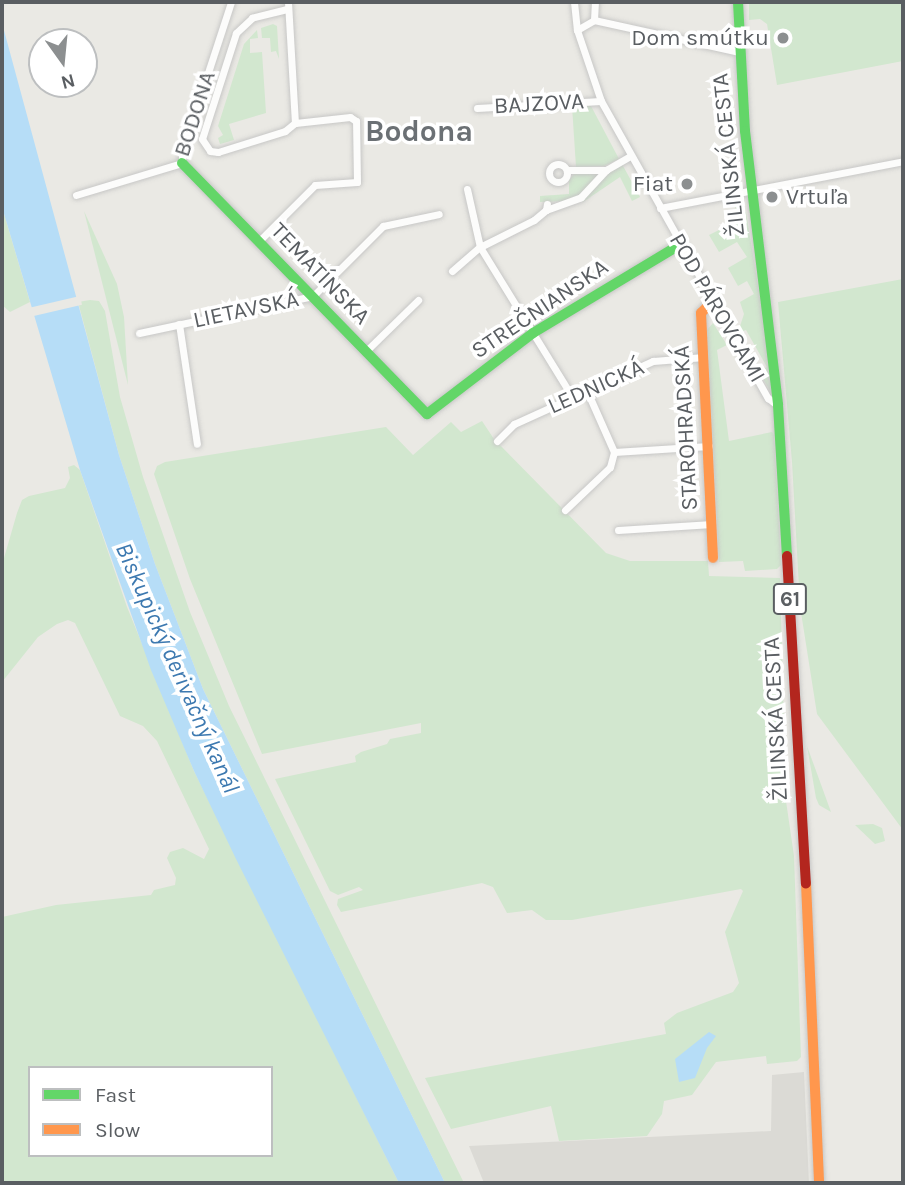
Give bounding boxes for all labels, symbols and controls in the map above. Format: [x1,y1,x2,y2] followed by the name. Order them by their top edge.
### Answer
[631,24,769,52] place label: Dom smútku
[28,28,98,98] north arrow
[775,30,791,46] marker: Dom smútku
[168,68,222,160] street label: BODONA
[58,69,77,94] text: N
[707,72,751,238] street label: ŽILINSKÁ CESTA
[493,88,585,120] street label: BAJZOVA
[365,113,473,149] district label: Bodona
[633,170,673,198] place label: Fiat
[679,176,695,192] marker: Fiat
[786,183,849,211] place label: Vrtuľa
[764,189,780,205] marker: Vrtuľa
[265,217,375,331] street label: TEMATÍNSKA
[663,228,771,388] street label: POD PÁROVCAMI
[466,253,614,365] street label: STREČNIANSKA
[191,285,301,335] street label: LIETAVSKÁ
[668,345,704,511] street label: STAROHRADSKÁ
[544,354,648,420] street label: LEDNICKÁ
[109,538,245,798] water label: Biskupický derivačný kanál
[772,582,808,616] road number: 61
[758,636,794,802] street label: ŽILINSKÁ CESTA
[28,1066,273,1157] legend
[95,1083,136,1107] text: Fast
[95,1118,140,1142] text: Slow

